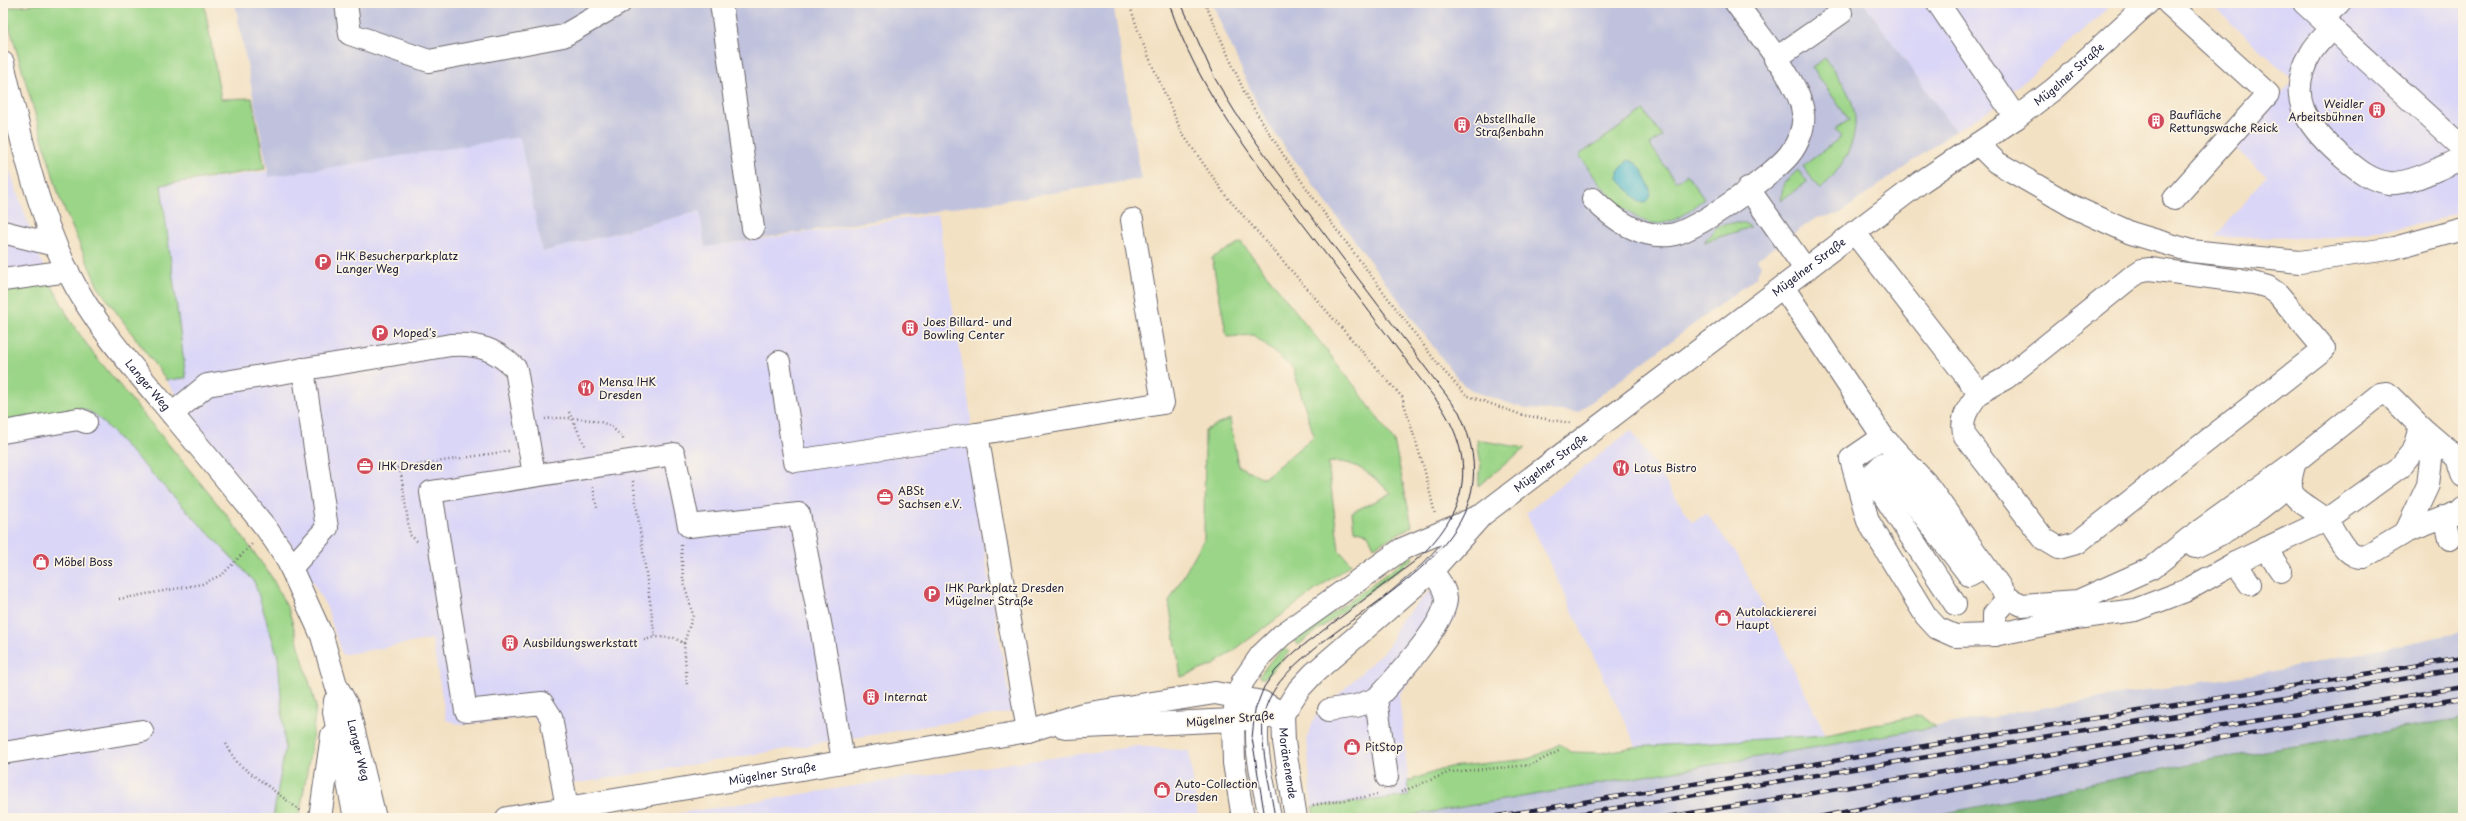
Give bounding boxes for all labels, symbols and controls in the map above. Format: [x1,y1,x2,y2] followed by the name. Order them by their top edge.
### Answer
[2030,38,2108,110] street label: Mügelner Straße
[2288,95,2365,125] place label: Weidler Arbeitsbühnen
[2367,100,2387,120] building icon: Weidler Arbeitsbühnen
[2169,106,2279,136] place label: Baufläche Rettungswache Reick
[1475,110,1544,140] place label: Abstellhalle Straßenbahn
[2146,111,2166,131] building icon: Baufläche Rettungswache Reick
[1452,115,1472,135] building icon: Abstellhalle Straßenbahn
[1768,233,1849,300] street label: Mügelner Straße
[336,247,458,277] place label: IHK Besucherparkplatz Langer Weg
[313,252,333,272] parking icon: IHK Besucherparkplatz Langer Weg
[923,313,1012,343] place label: Joes Billard- und Bowling Center
[900,318,920,338] building icon: Joes Billard- und Bowling Center
[370,323,390,343] parking icon: Moped's
[393,324,436,341] place label: Moped's
[121,355,175,414] street label: Langer Weg
[599,373,656,403] place label: Mensa IHK Dresden
[576,378,596,398] restaurant icon: Mensa IHK Dresden
[1510,429,1591,496] street label: Mügelner Straße
[355,456,375,476] office icon: IHK Dresden
[378,457,443,474] place label: IHK Dresden
[1611,458,1631,478] restaurant icon: Lotus Bistro
[1634,459,1697,476] place label: Lotus Bistro
[898,482,962,512] place label: ABSt Sachsen e.V.
[875,487,895,507] office icon: ABSt Sachsen e.V.
[31,552,51,572] shop icon: Möbel Boss
[54,553,113,570] place label: Möbel Boss
[945,579,1064,609] place label: IHK Parkplatz Dresden Mügelner Straße
[922,584,942,604] parking icon: IHK Parkplatz Dresden Mügelner Straße
[1736,603,1817,633] place label: Autolackiererei Haupt
[1713,608,1733,628] shop icon: Autolackiererei Haupt
[500,633,520,653] building icon: Ausbildungswerkstatt
[523,634,638,651] place label: Ausbildungswerkstatt
[861,687,881,707] building icon: Internat
[884,688,928,705] place label: Internat
[1185,706,1275,731] street label: Mügelner Straße
[343,717,375,783] street label: Langer Weg
[1275,727,1302,800] street label: Moränenende
[1342,737,1362,757] shop icon: PitStop
[1365,738,1403,755] place label: PitStop
[727,757,818,789] street label: Mügelner Straße
[1175,775,1258,805] place label: Auto-Collection Dresden
[1152,780,1172,800] shop icon: Auto-Collection Dresden

